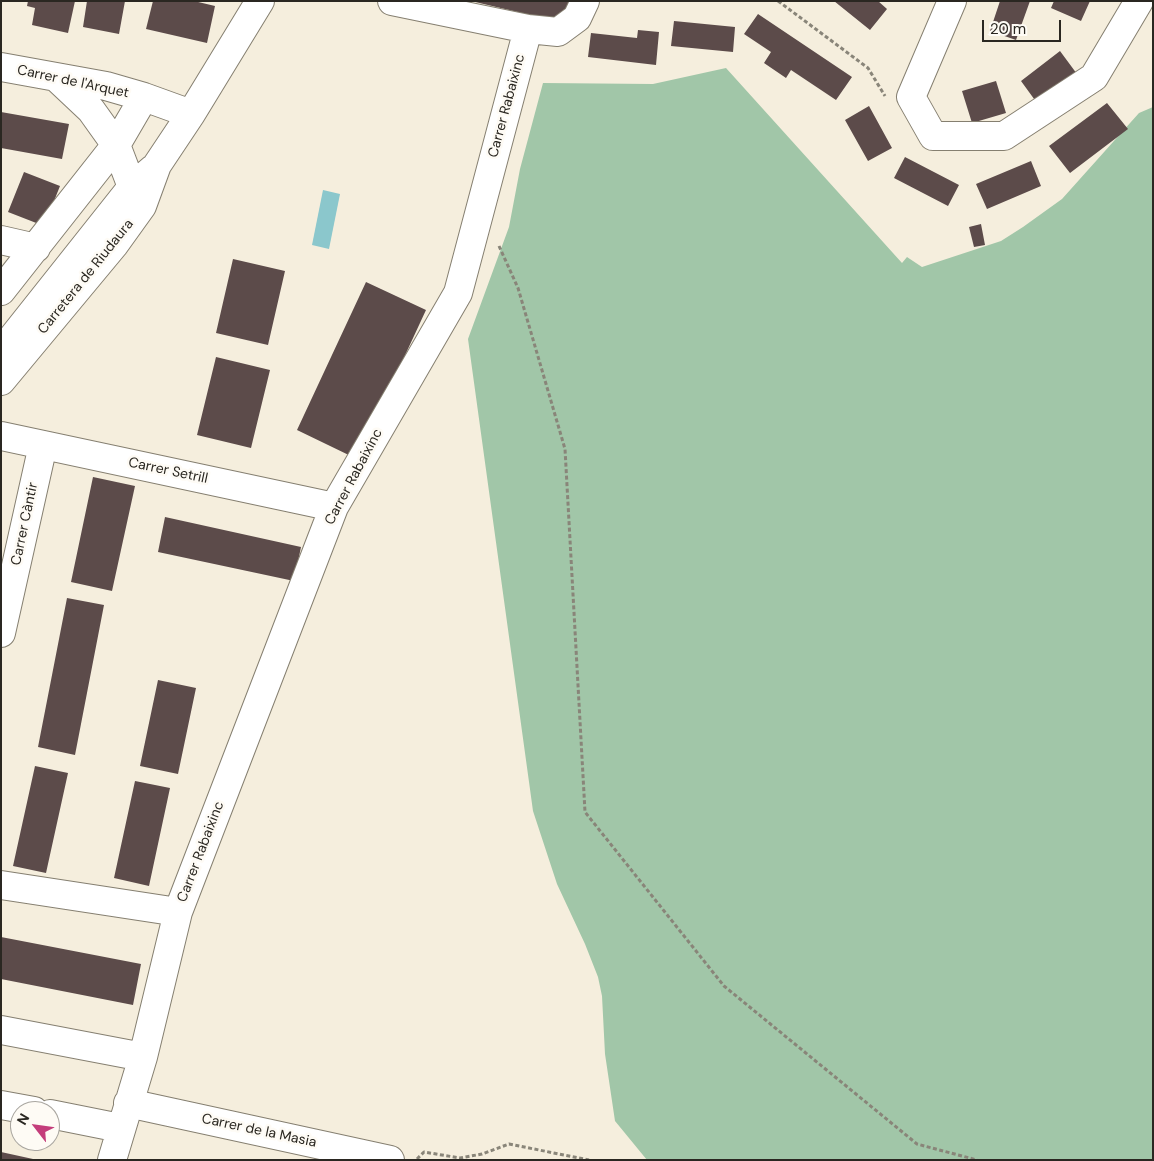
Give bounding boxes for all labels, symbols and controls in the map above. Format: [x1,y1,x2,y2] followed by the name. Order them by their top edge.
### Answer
[984,10,1063,42] scale bar
[990,19,1026,39] text: 20 m
[485,52,529,160] street label: Carrer Rabaixinc
[16,62,130,102] street label: Carrer de l'Arquet
[35,216,137,338] street label: Carretera de Riudaura
[322,426,386,528] street label: Carrer Rabaixinc
[127,454,209,488] street label: Carrer Setrill
[8,481,42,567] street label: Carrer Càntir
[174,799,228,905] street label: Carrer Rabaixinc
[10,1101,60,1151] north arrow
[13,1110,33,1128] text: N
[200,1111,318,1151] street label: Carrer de la Masia

